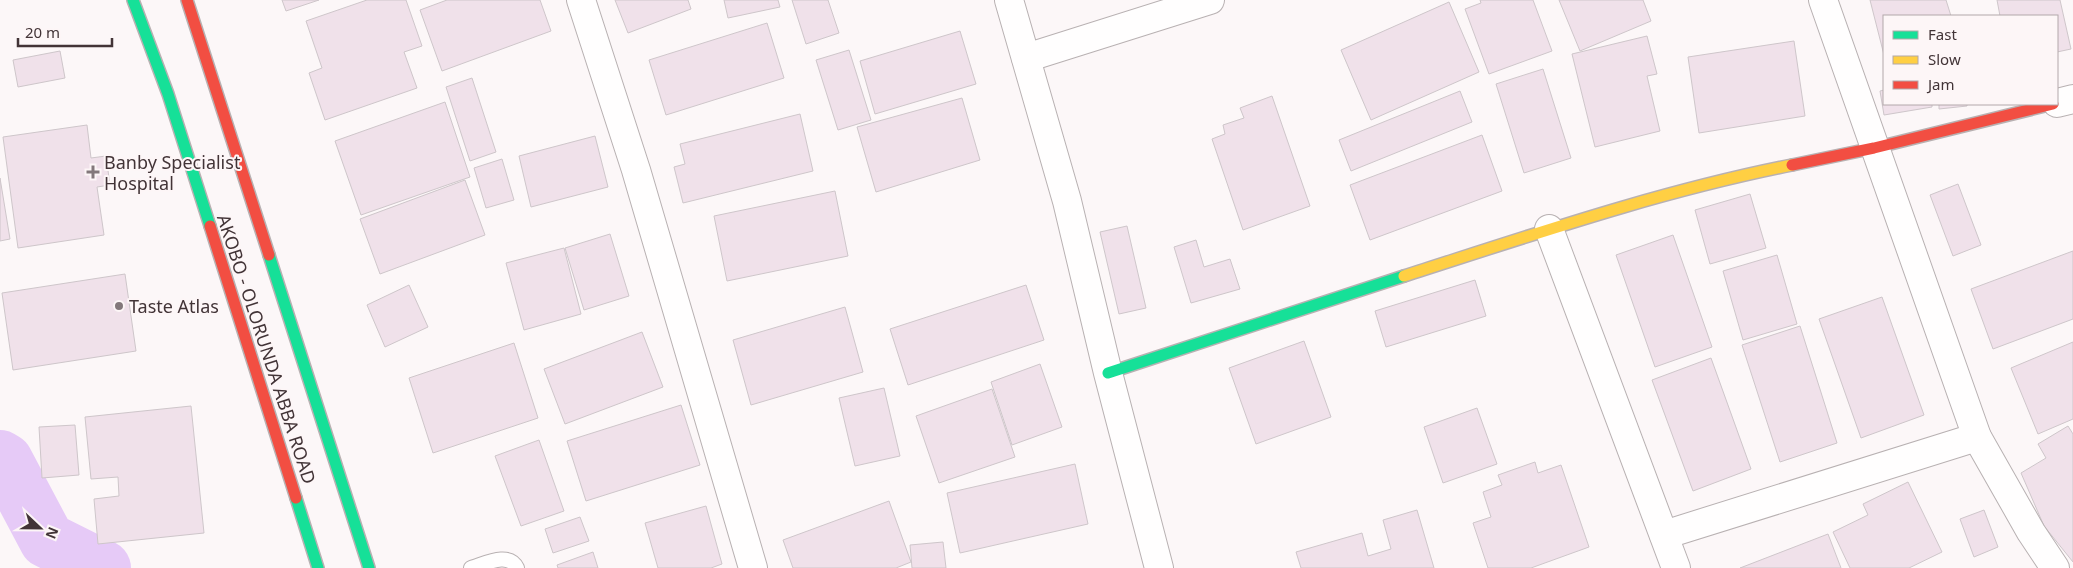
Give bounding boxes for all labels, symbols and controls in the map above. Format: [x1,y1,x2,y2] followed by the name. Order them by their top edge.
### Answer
[18,15,111,47] scale bar
[1883,15,2058,105] legend
[25,22,60,42] text: 20 m
[1928,24,1957,44] text: Fast
[1928,49,1961,69] text: Slow
[1926,74,1955,94] text: Jam
[104,150,241,195] place label: Banby Specialist Hospital
[86,165,100,179] marker: Banby Specialist Hospital
[212,211,322,487] street label: AKOBO - OLORUNDA ABBA ROAD
[129,294,219,318] place label: Taste Atlas
[113,300,125,312] marker: Taste Atlas
[15,503,65,553] north arrow
[42,524,63,542] text: N

